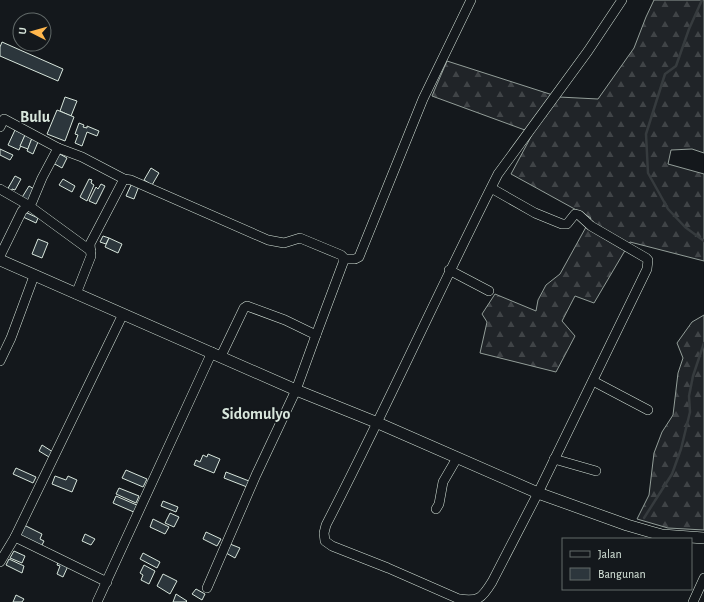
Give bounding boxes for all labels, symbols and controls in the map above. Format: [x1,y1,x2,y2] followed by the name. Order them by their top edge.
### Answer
[12,12,52,52] north arrow
[17,27,28,35] text: U
[20,109,51,125] district label: Bulu
[222,406,290,423] district label: Sidomulyo
[562,538,692,590] legend
[598,548,622,560] text: Jalan
[598,568,646,580] text: Bangunan

